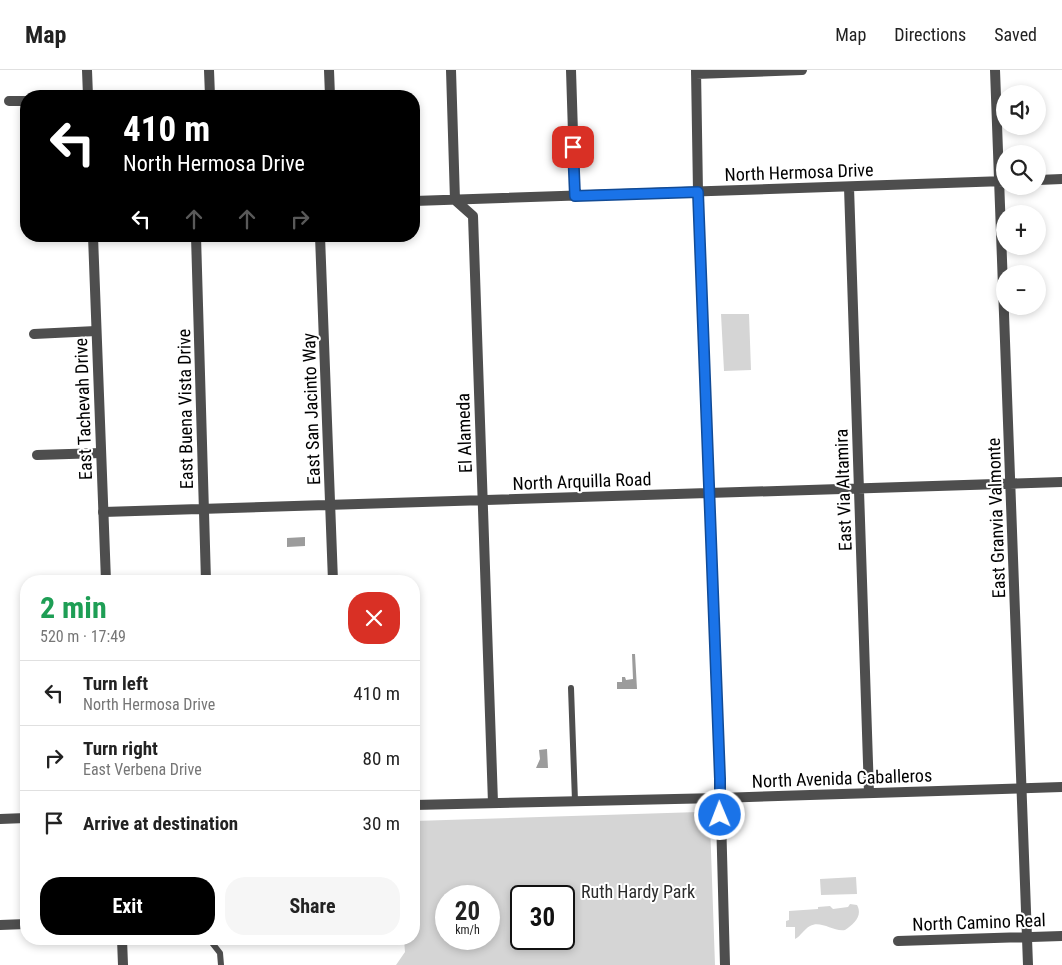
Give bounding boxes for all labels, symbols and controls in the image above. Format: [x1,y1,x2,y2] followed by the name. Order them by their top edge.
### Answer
[25,21,66,49] text: Map
[835,24,866,45] text: Map
[894,24,966,45] text: Directions
[994,24,1037,45] text: Saved
[996,85,1046,315] map controls
[996,85,1046,135] button: sound
[123,109,210,150] text: 410 m
[40,110,105,175] icon: left
[552,126,594,168] pin
[559,133,587,161] icon: arrive
[996,145,1046,195] button: search
[123,151,305,176] text: North Hermosa Drive
[724,159,874,185] street label: North Hermosa Drive
[127,205,155,233] icon: left
[180,205,208,233] icon: ahead
[233,205,261,233] icon: ahead
[286,205,314,233] icon: right
[996,205,1046,255] button: +
[996,265,1046,315] button: −
[173,329,197,489] street label: East Buena Vista Drive
[298,332,324,485] street label: East San Jacinto Way
[70,338,96,480] street label: East Tachevah Drive
[452,393,476,473] street label: El Alameda
[830,429,856,551] street label: East Via Altamira
[983,437,1009,599] street label: East Granvia Valmonte
[512,468,652,494] street label: North Arquilla Road
[40,590,107,625] text: 2 min
[348,592,400,644] button: close
[40,627,126,646] text: 520 m · 17:49
[83,672,148,695] text: Turn left
[40,679,68,707] icon: left
[353,682,400,705] text: 410 m
[83,695,215,714] text: North Hermosa Drive
[83,737,158,760] text: Turn right
[40,744,68,772] icon: right
[363,747,400,770] text: 80 m
[83,760,202,779] text: East Verbena Drive
[752,764,932,792] street label: North Avenida Caballeros
[693,788,745,840] position arrow
[40,809,68,837] icon: arrive
[83,812,238,835] text: Arrive at destination
[363,812,400,835] text: 30 m
[40,877,215,935] button: Exit
[225,877,400,935] button: Share
[581,881,695,902] park label: Ruth Hardy Park
[510,885,575,950] speed limit sign: 30
[455,897,480,926] text: 20
[912,909,1046,935] street label: North Camino Real
[455,923,480,937] text: km/h

